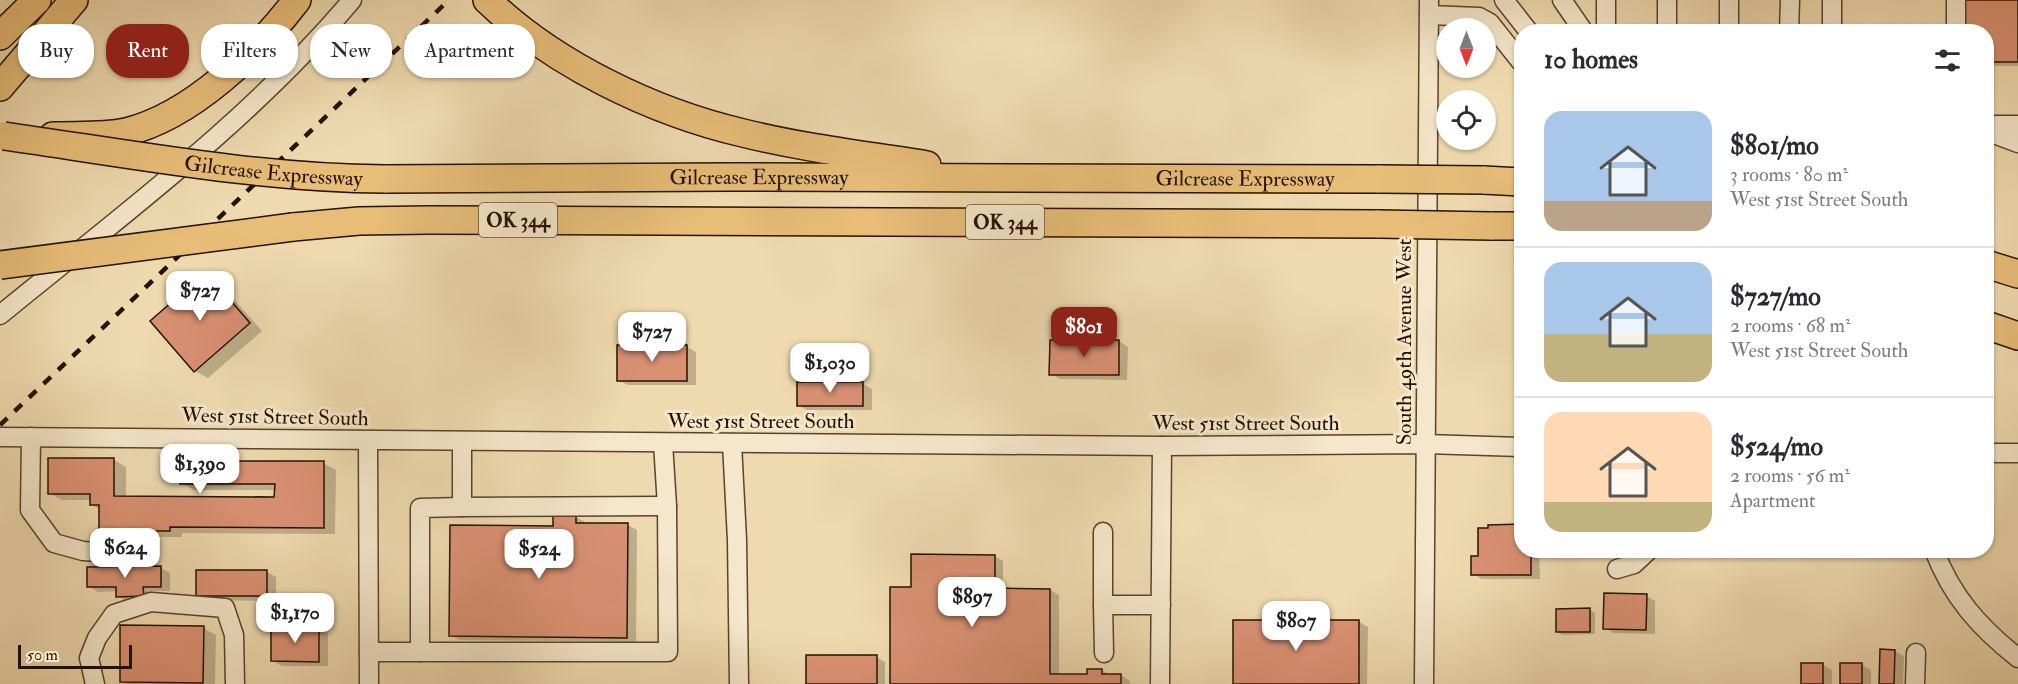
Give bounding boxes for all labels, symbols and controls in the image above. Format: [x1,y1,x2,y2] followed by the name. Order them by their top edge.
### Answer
[1436,18,1496,78] north arrow
[1436,18,1496,150] map controls
[18,24,94,78] chip: Buy
[106,24,189,78] chip: Rent
[201,24,298,78] chip: Filters
[310,24,392,78] chip: New
[404,24,535,78] chip: Apartment
[1544,44,1638,76] text: 10 homes
[1931,44,1964,77] icon: filters
[1436,90,1496,150] button: locate
[1730,130,1819,162] text: $801/mo
[1592,135,1664,207] icon: home
[183,149,364,192] street label: Gilcrease Expressway
[1730,162,1848,187] text: 3 rooms · 80 m²
[669,163,849,191] street label: Gilcrease Expressway
[1155,165,1335,192] street label: Gilcrease Expressway
[1730,187,1908,212] text: West 51st Street South
[479,203,557,237] road number: OK 344
[966,205,1044,239] road number: OK 344
[1391,239,1418,445] street label: South 49th Avenue West
[164,271,236,322] pin: $727
[180,278,220,303] text: $727
[1730,281,1821,313] text: $727/mo
[1592,286,1664,358] icon: home
[1048,307,1120,358] pin: $801
[616,312,688,363] pin: $727
[1730,313,1851,338] text: 2 rooms · 68 m²
[1065,314,1103,339] text: $801
[632,319,672,344] text: $727
[1730,338,1908,363] text: West 51st Street South
[781,343,879,394] pin: $1,030
[804,350,856,375] text: $1,030
[180,402,369,432] street label: West 51st Street South
[666,408,855,435] street label: West 51st Street South
[1151,410,1340,437] street label: West 51st Street South
[1730,431,1823,463] text: $524/mo
[1592,436,1664,508] icon: home
[151,444,249,495] pin: $1,390
[174,451,226,476] text: $1,390
[1730,463,1850,488] text: 2 rooms · 56 m²
[1730,488,1815,513] text: Apartment
[89,528,161,579] pin: $624
[503,529,575,580] pin: $524
[104,535,146,560] text: $624
[519,536,559,561] text: $524
[936,577,1008,628] pin: $897
[952,584,992,609] text: $897
[246,593,344,644] pin: $1,170
[270,600,320,625] text: $1,170
[1260,601,1332,652] pin: $807
[1276,608,1316,633] text: $807
[18,642,132,670] scale bar
[27,645,58,665] text: 50 m

